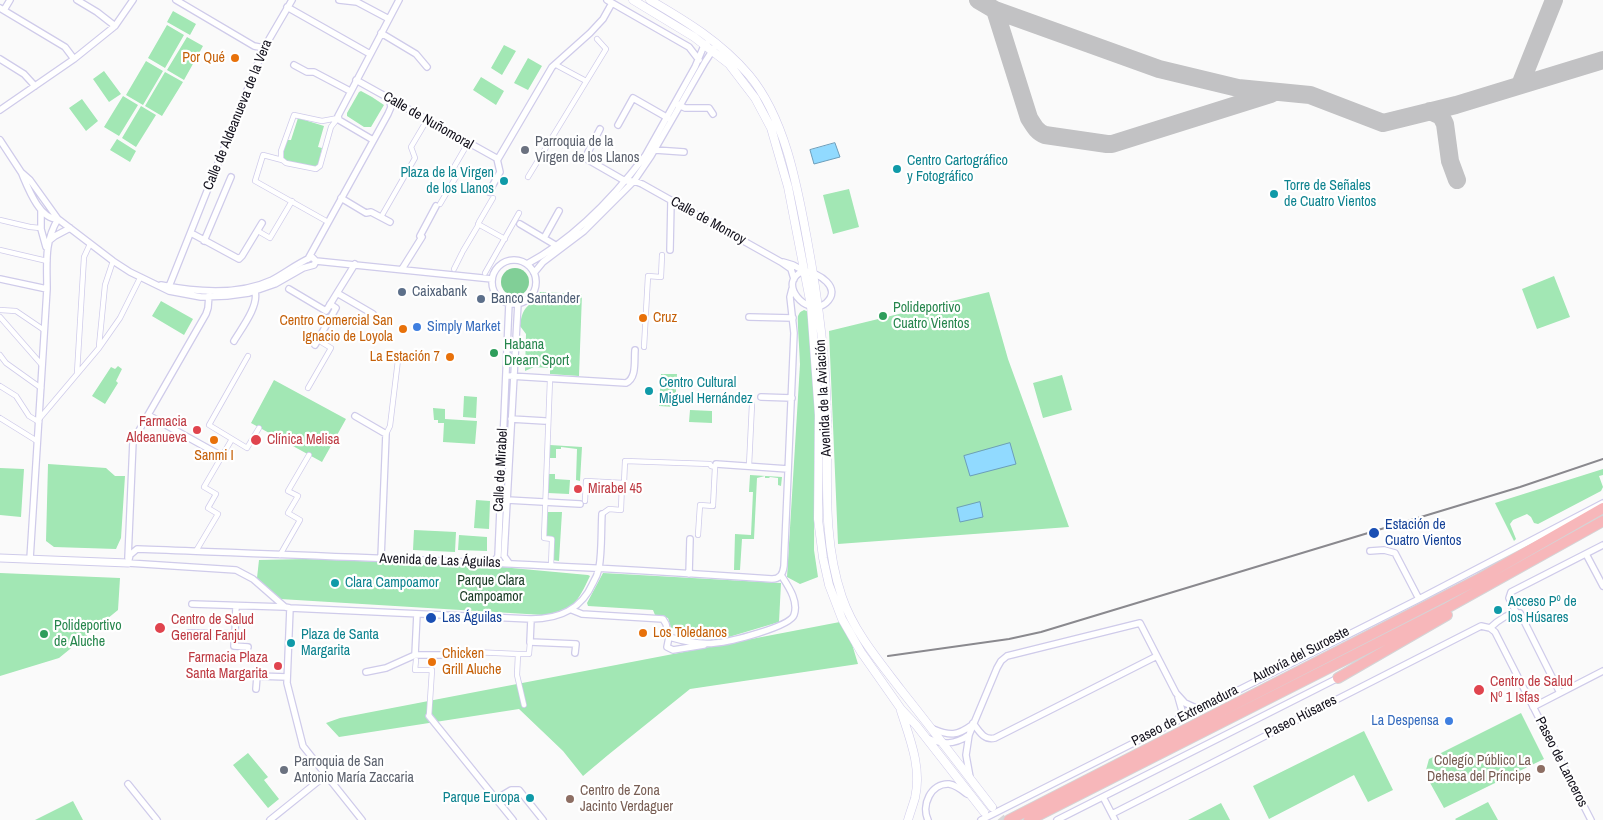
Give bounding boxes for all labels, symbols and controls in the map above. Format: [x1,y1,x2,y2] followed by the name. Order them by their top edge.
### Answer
[200,37,276,193] street label: Calle de Aldeanueva de la Vera
[182,50,225,66] place label: Por Qué
[229,52,241,64] marker: Por Qué
[380,88,476,154] street label: Calle de Nuñomoral
[535,134,639,166] place label: Parroquia de la Virgen de los Llanos
[519,144,531,156] marker: Parroquia de la Virgen de los Llanos
[907,153,1008,186] place label: Centro Cartográfico y Fotográfico
[891,163,903,175] marker: Centro Cartográfico y Fotográfico
[400,165,494,198] place label: Plaza de la Virgen de los Llanos
[498,175,510,187] marker: Plaza de la Virgen de los Llanos
[1284,178,1376,210] place label: Torre de Señales de Cuatro Vientos
[1268,188,1280,200] marker: Torre de Señales de Cuatro Vientos
[667,193,749,249] street label: Calle de Monroy
[412,284,467,300] place label: Caixabank
[396,286,408,298] marker: Caixabank
[491,291,580,307] place label: Banco Santander
[475,293,487,305] marker: Banco Santander
[893,300,969,332] place label: Polideportivo Cuatro Vientos
[653,310,677,326] place label: Cruz
[877,310,889,322] marker: Polideportivo Cuatro Vientos
[637,312,649,324] marker: Cruz
[279,313,393,346] place label: Centro Comercial San Ignacio de Loyola
[427,319,500,335] place label: Simply Market
[411,321,423,333] marker: Simply Market
[397,323,409,335] marker: Centro Comercial San Ignacio de Loyola
[504,337,569,370] place label: Habana Dream Sport
[813,339,835,457] street label: Avenida de la Aviación
[488,347,500,359] marker: Habana Dream Sport
[370,349,440,365] place label: La Estación 7
[444,351,456,363] marker: La Estación 7
[659,375,753,408] place label: Centro Cultural Miguel Hernández
[643,385,655,397] marker: Centro Cultural Miguel Hernández
[126,414,187,447] place label: Farmacia Aldeanueva
[191,424,203,436] marker: Farmacia Aldeanueva
[490,428,512,512] street label: Calle de Mirabel
[267,432,340,448] place label: Clínica Melisa
[249,433,263,447] marker: Clínica Melisa
[208,434,220,446] marker: Sanmi I
[194,448,234,464] place label: Sanmi I
[588,481,642,497] place label: Mirabel 45
[572,483,584,495] marker: Mirabel 45
[1385,517,1461,550] place label: Estación de Cuatro Vientos
[1367,526,1381,540] marker: Estación de Cuatro Vientos
[379,550,501,572] street label: Avenida de Las Águilas
[457,573,525,606] park label: Parque Clara Campoamor
[345,575,439,591] place label: Clara Campoamor
[329,577,341,589] marker: Clara Campoamor
[1508,594,1577,626] place label: Acceso Pº de los Húsares
[1492,604,1504,616] marker: Acceso Pº de los Húsares
[442,610,502,626] place label: Las Águilas
[424,611,438,625] marker: Las Águilas
[171,612,254,644] place label: Centro de Salud General Fanjul
[54,618,122,650] place label: Polideportivo de Aluche
[153,621,167,635] marker: Centro de Salud General Fanjul
[1250,623,1352,687] street label: Autovía del Suroeste
[653,625,727,641] place label: Los Toledanos
[301,627,379,660] place label: Plaza de Santa Margarita
[637,627,649,639] marker: Los Toledanos
[38,628,50,640] marker: Polideportivo de Aluche
[285,637,297,649] marker: Plaza de Santa Margarita
[442,646,501,679] place label: Chicken Grill Aluche
[186,650,268,682] place label: Farmacia Plaza Santa Margarita
[426,656,438,668] marker: Chicken Grill Aluche
[272,660,284,672] marker: Farmacia Plaza Santa Margarita
[1490,674,1573,706] place label: Centro de Salud Nº 1 Isfas
[1129,682,1241,750] street label: Paseo de Extremadura
[1472,683,1486,697] marker: Centro de Salud Nº 1 Isfas
[1262,692,1340,742] street label: Paseo Húsares
[1371,713,1439,729] place label: La Despensa
[1531,714,1591,810] street label: Paseo de Lanceros
[1443,715,1455,727] marker: La Despensa
[1427,753,1531,786] place label: Colegío Público La Dehesa del Príncipe
[294,754,414,786] place label: Parroquia de San Antonio María Zaccaria
[1535,763,1547,775] marker: Colegío Público La Dehesa del Príncipe
[278,764,290,776] marker: Parroquia de San Antonio María Zaccaria
[580,783,673,816] place label: Centro de Zona Jacinto Verdaguer
[443,790,520,806] place label: Parque Europa
[524,792,536,804] marker: Parque Europa
[564,793,576,805] marker: Centro de Zona Jacinto Verdaguer

